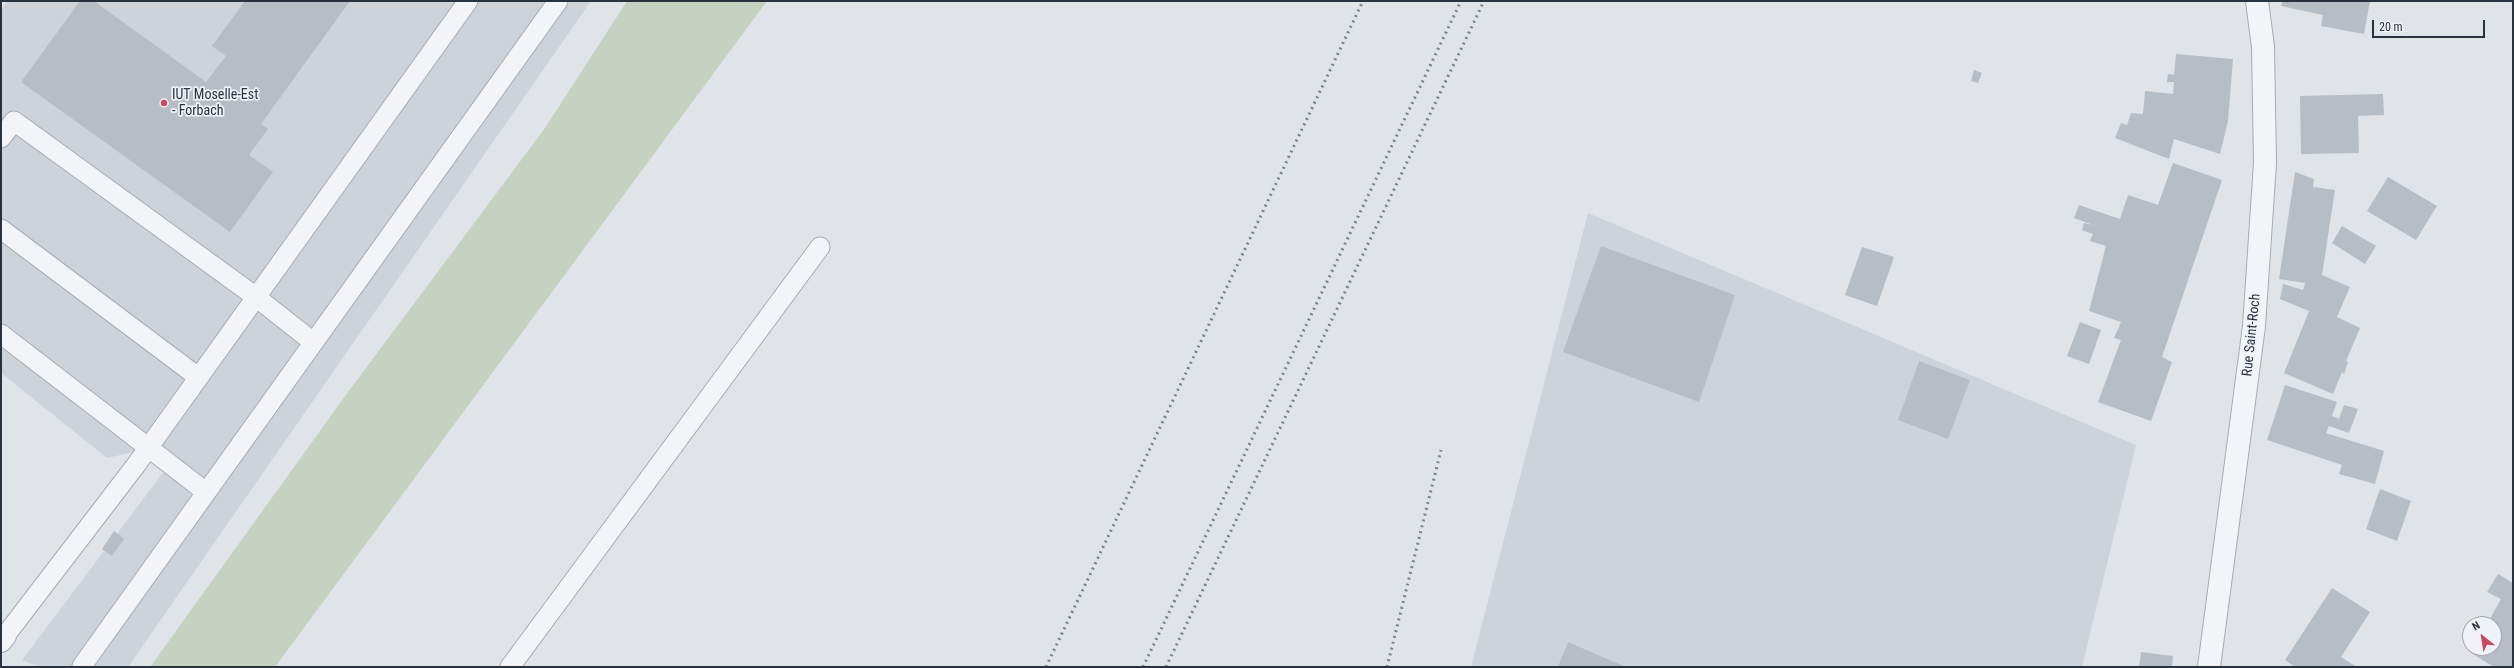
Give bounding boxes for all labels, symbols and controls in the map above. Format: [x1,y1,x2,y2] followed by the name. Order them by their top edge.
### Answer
[2374,12,2487,38] scale bar
[2379,20,2403,34] text: 20 m
[172,87,258,120] place label: IUT Moselle-Est - Forbach
[159,98,169,108] marker: IUT Moselle-Est - Forbach
[2239,293,2265,377] street label: Rue Saint-Roch
[2462,616,2502,656] north arrow
[2470,619,2482,633] text: N

